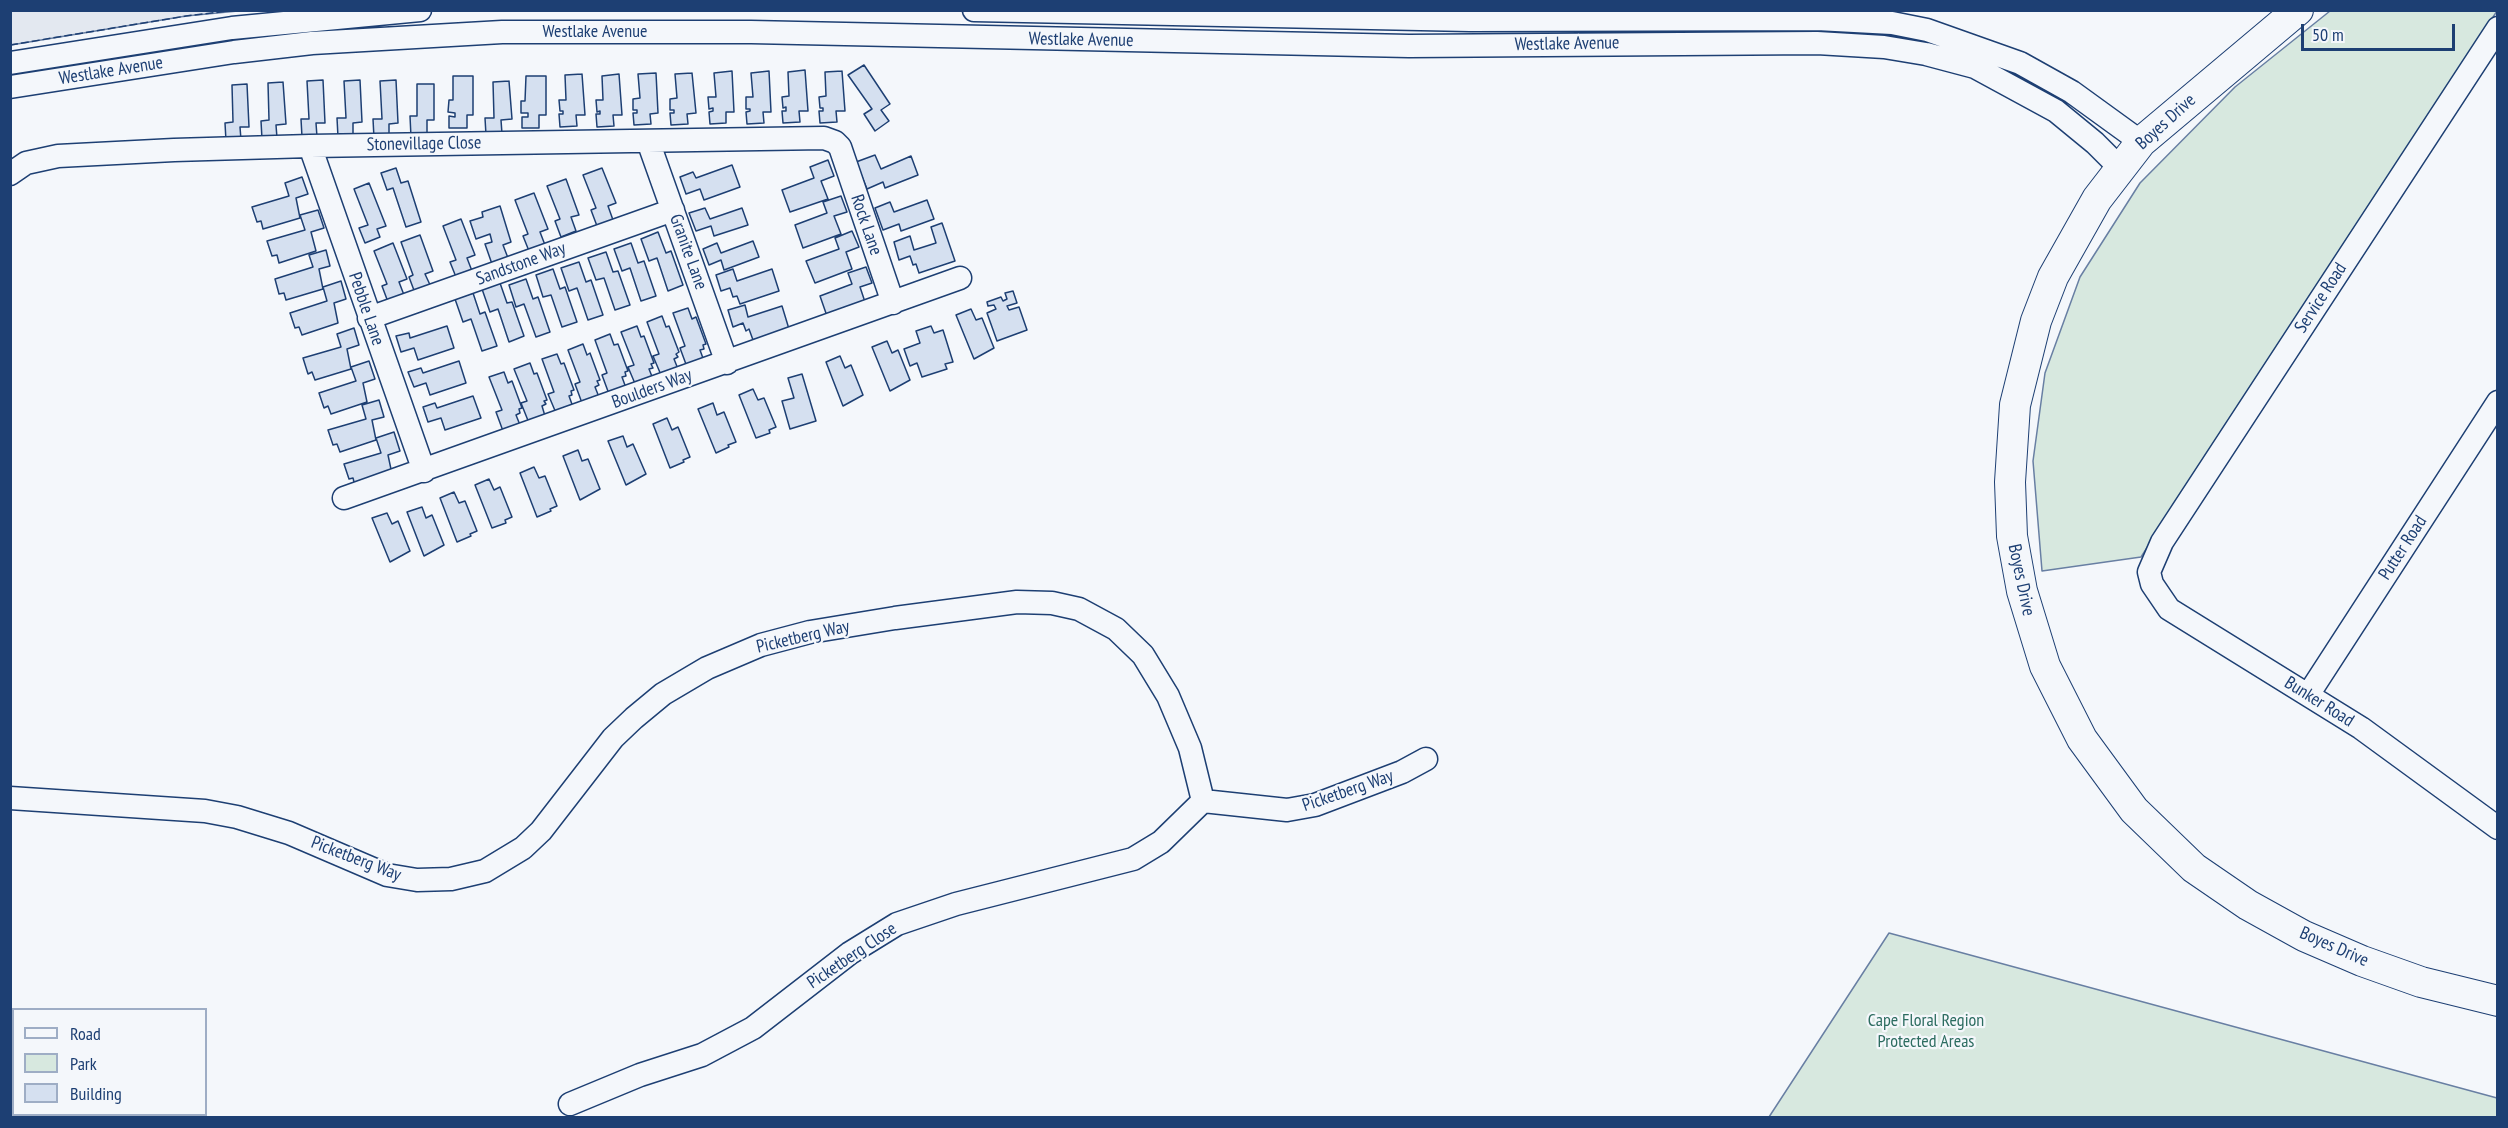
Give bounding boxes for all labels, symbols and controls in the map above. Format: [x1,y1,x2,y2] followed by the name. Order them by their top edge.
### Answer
[2304,12,2458,50] scale bar
[543,21,647,43] street label: Westlake Avenue
[2312,23,2344,46] text: 50 m
[1028,28,1134,52] street label: Westlake Avenue
[1514,32,1620,56] street label: Westlake Avenue
[58,52,164,90] street label: Westlake Avenue
[2132,90,2200,154] street label: Boyes Drive
[367,132,481,156] street label: Stonevillage Close
[846,192,886,258] street label: Rock Lane
[664,211,712,293] street label: Granite Lane
[473,238,569,290] street label: Sandstone Way
[2290,259,2352,337] street label: Service Road
[343,270,389,348] street label: Pebble Lane
[609,365,695,413] street label: Boulders Way
[2374,512,2432,584] street label: Putter Road
[2003,542,2039,618] street label: Boyes Drive
[754,616,852,658] street label: Picketberg Way
[2280,672,2358,732] street label: Bunker Road
[1300,765,1396,817] street label: Picketberg Way
[308,832,404,886] street label: Picketberg Way
[803,918,901,994] street label: Picketberg Close
[2296,922,2372,972] street label: Boyes Drive
[12,1008,207,1116] legend
[1868,1010,1984,1052] park label: Cape Floral Region Protected Areas
[70,1022,101,1045] text: Road
[70,1052,97,1075] text: Park
[70,1082,122,1105] text: Building

